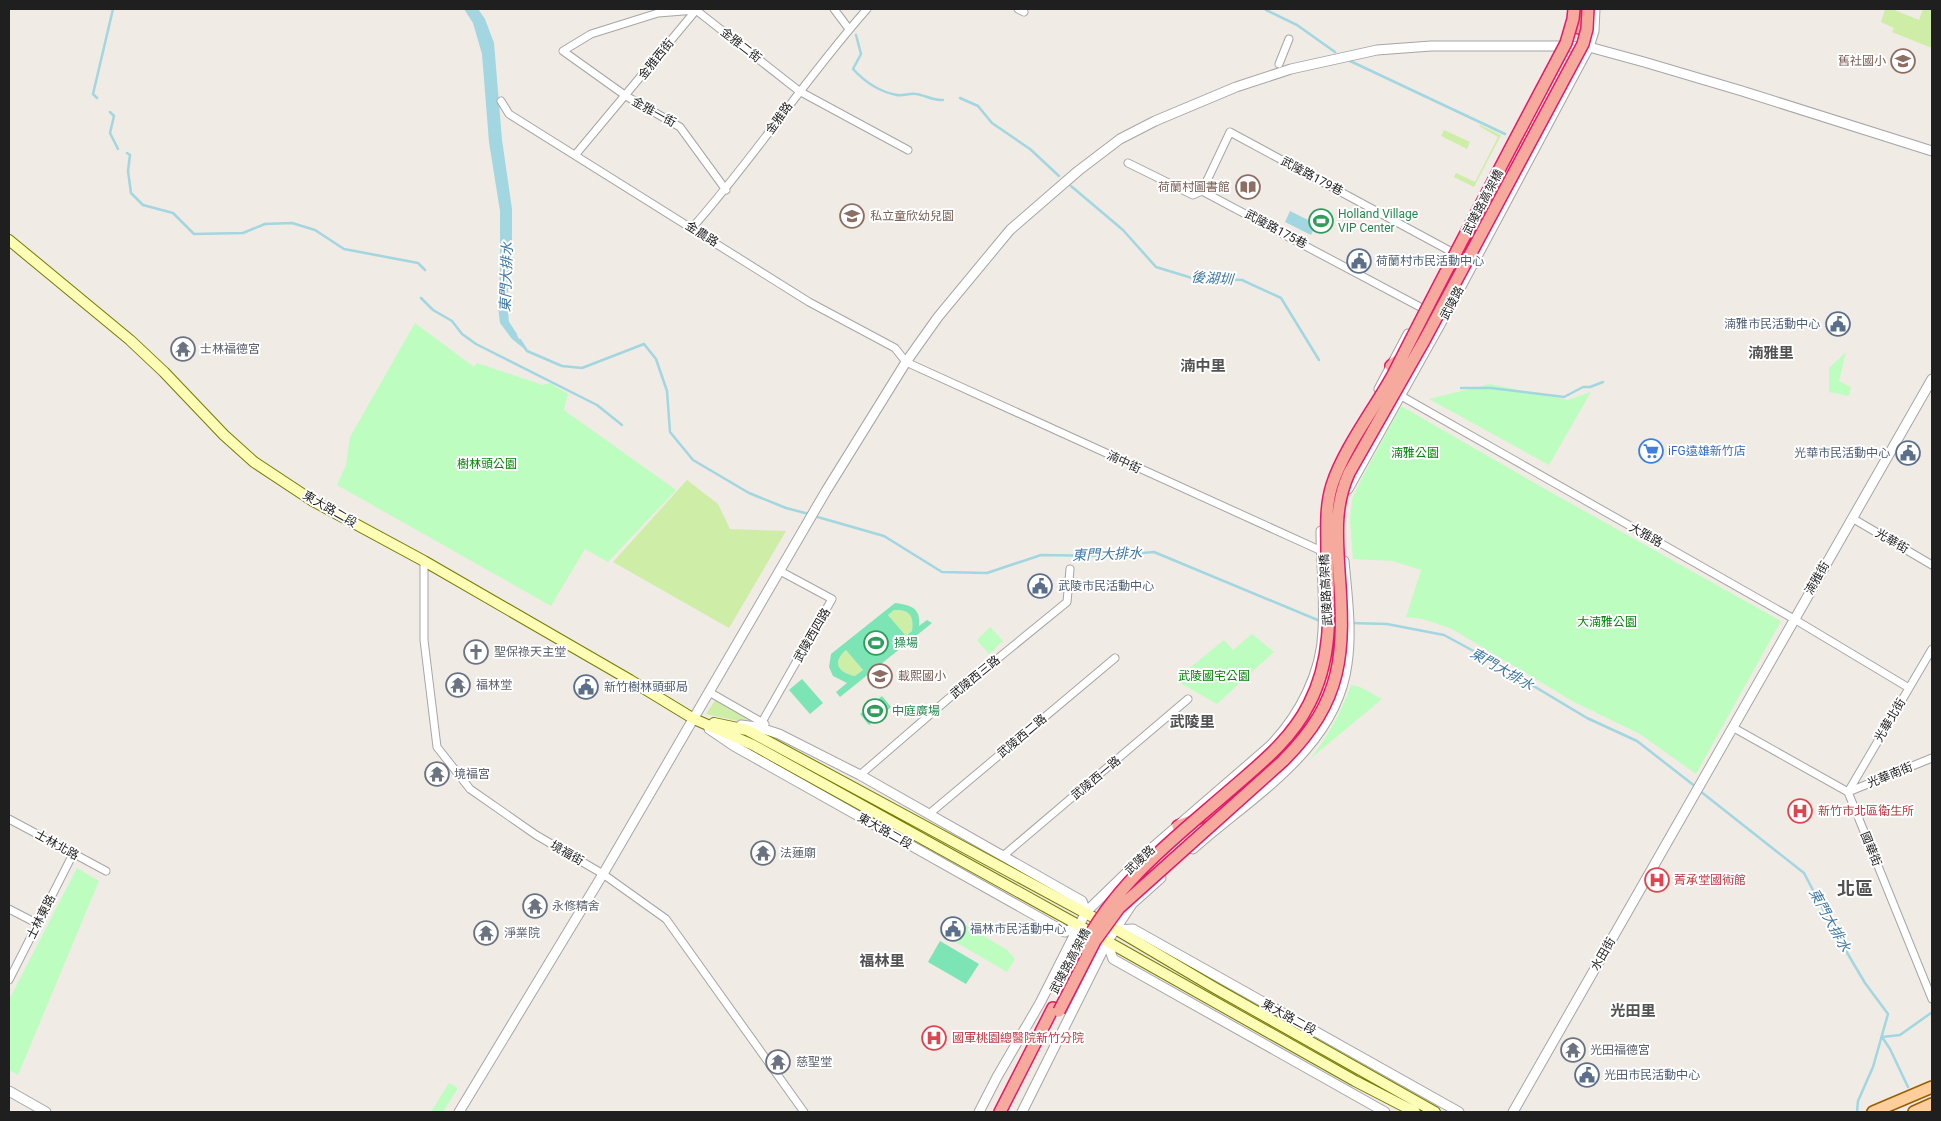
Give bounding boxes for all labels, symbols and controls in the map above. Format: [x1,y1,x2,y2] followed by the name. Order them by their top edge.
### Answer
[718,25,764,65] street label: 金雅二街
[635,36,677,82] street label: 金雅西街
[1890,48,1916,74] school or university icon: 舊社國小
[1838,54,1886,68] place label: 舊社國小
[630,94,678,130] street label: 金雅一街
[763,99,795,137] street label: 金雅路
[1279,154,1345,198] street label: 武陵路179巷
[1460,167,1506,237] street label: 武陵路高架橋
[1235,174,1261,200] library icon: 荷蘭村圖書館
[1158,180,1230,194] place label: 荷蘭村圖書館
[839,203,865,229] school or university icon: 私立童欣幼兒園
[1243,207,1309,251] street label: 武陵路175巷
[1338,207,1418,235] place label: Holland Village VIP Center
[1308,208,1334,234] sports icon: Holland Village VIP Center
[870,209,954,223] place label: 私立童欣幼兒園
[683,219,721,249] street label: 金農路
[497,241,515,312] water label: 東門大排水
[1346,248,1372,274] public building icon: 荷蘭村市民活動中心
[1376,254,1484,268] place label: 荷蘭村市民活動中心
[1190,269,1236,288] water label: 後湖圳
[1437,284,1467,322] street label: 武陵路
[1825,311,1851,337] public building icon: 湳雅市民活動中心
[1724,317,1820,331] place label: 湳雅市民活動中心
[170,336,196,362] temple icon: 士林福德宮
[200,342,260,356] place label: 士林福德宮
[1748,344,1794,362] district label: 湳雅里
[1180,357,1226,375] district label: 湳中里
[1638,438,1664,464] supermarket icon: iFG遠雄新竹店
[1895,440,1921,466] public building icon: 光華市民活動中心
[1668,444,1746,458] place label: iFG遠雄新竹店
[1391,446,1439,460] park label: 湳雅公園
[1794,446,1890,460] place label: 光華市民活動中心
[1105,448,1143,476] street label: 湳中街
[457,457,517,471] park label: 樹林頭公園
[301,488,359,530] street label: 東大路二段
[1627,520,1665,550] street label: 大雅路
[1873,526,1911,556] street label: 光華街
[1072,545,1143,563] water label: 東門大排水
[1317,554,1335,626] street label: 武陵路高架橋
[1802,559,1832,597] street label: 湳雅街
[1027,573,1053,599] public building icon: 武陵市民活動中心
[1058,579,1154,593] place label: 武陵市民活動中心
[791,606,833,664] street label: 武陵西四路
[1577,615,1637,629] park label: 大湳雅公園
[863,630,889,656] sports icon: 操場
[894,636,918,650] place label: 操場
[463,639,489,665] church icon: 聖保祿天主堂
[494,645,566,659] place label: 聖保祿天主堂
[1468,645,1537,694] water label: 東門大排水
[947,653,1003,701] street label: 武陵西三路
[867,663,893,689] school or university icon: 載熙國小
[898,669,946,683] place label: 載熙國小
[1178,669,1250,683] park label: 武陵國宅公園
[445,672,471,698] temple icon: 福林堂
[573,674,599,700] public building icon: 新竹樹林頭郵局
[476,678,512,692] place label: 福林堂
[604,680,688,694] place label: 新竹樹林頭郵局
[1872,696,1908,744] street label: 光華北街
[862,698,888,724] sports icon: 中庭廣場
[892,704,940,718] place label: 中庭廣場
[995,711,1049,761] street label: 武陵西二路
[1169,713,1215,731] district label: 武陵里
[1069,753,1123,803] street label: 武陵西一路
[1865,760,1915,790] street label: 光華南街
[424,761,450,787] temple icon: 境福宮
[454,767,490,781] place label: 境福宮
[1787,798,1813,824] hospital icon: 新竹市北區衛生所
[1818,804,1914,818] place label: 新竹市北區衛生所
[855,810,915,852] street label: 東大路二段
[33,827,81,863] street label: 士林北路
[1858,830,1884,868] street label: 國華街
[548,838,586,868] street label: 境福街
[750,840,776,866] temple icon: 法蓮廟
[1122,843,1158,877] street label: 武陵路
[780,846,816,860] place label: 法蓮廟
[1644,867,1670,893] hospital icon: 菁承堂國術館
[1674,873,1746,887] place label: 菁承堂國術館
[1837,878,1873,899] district label: 北區
[1806,886,1854,955] water label: 東門大排水
[24,892,58,942] street label: 士林東路
[522,893,548,919] temple icon: 永修精舍
[552,899,600,913] place label: 永修精舍
[940,916,966,942] public building icon: 福林市民活動中心
[473,920,499,946] temple icon: 淨業院
[970,922,1066,936] place label: 福林市民活動中心
[504,926,540,940] place label: 淨業院
[1047,926,1093,996] street label: 武陵路高架橋
[1588,935,1618,973] street label: 水田街
[859,952,905,970] district label: 福林里
[1259,996,1319,1038] street label: 東大路二段
[1610,1002,1656,1020] district label: 光田里
[921,1025,947,1051] hospital icon: 國軍桃園總醫院新竹分院
[952,1031,1084,1045] place label: 國軍桃園總醫院新竹分院
[1560,1037,1586,1063] temple icon: 光田福德宮
[1590,1043,1650,1057] place label: 光田福德宮
[765,1049,791,1075] temple icon: 慈聖堂
[796,1055,832,1069] place label: 慈聖堂
[1574,1062,1600,1088] public building icon: 光田市民活動中心
[1604,1068,1700,1082] place label: 光田市民活動中心

